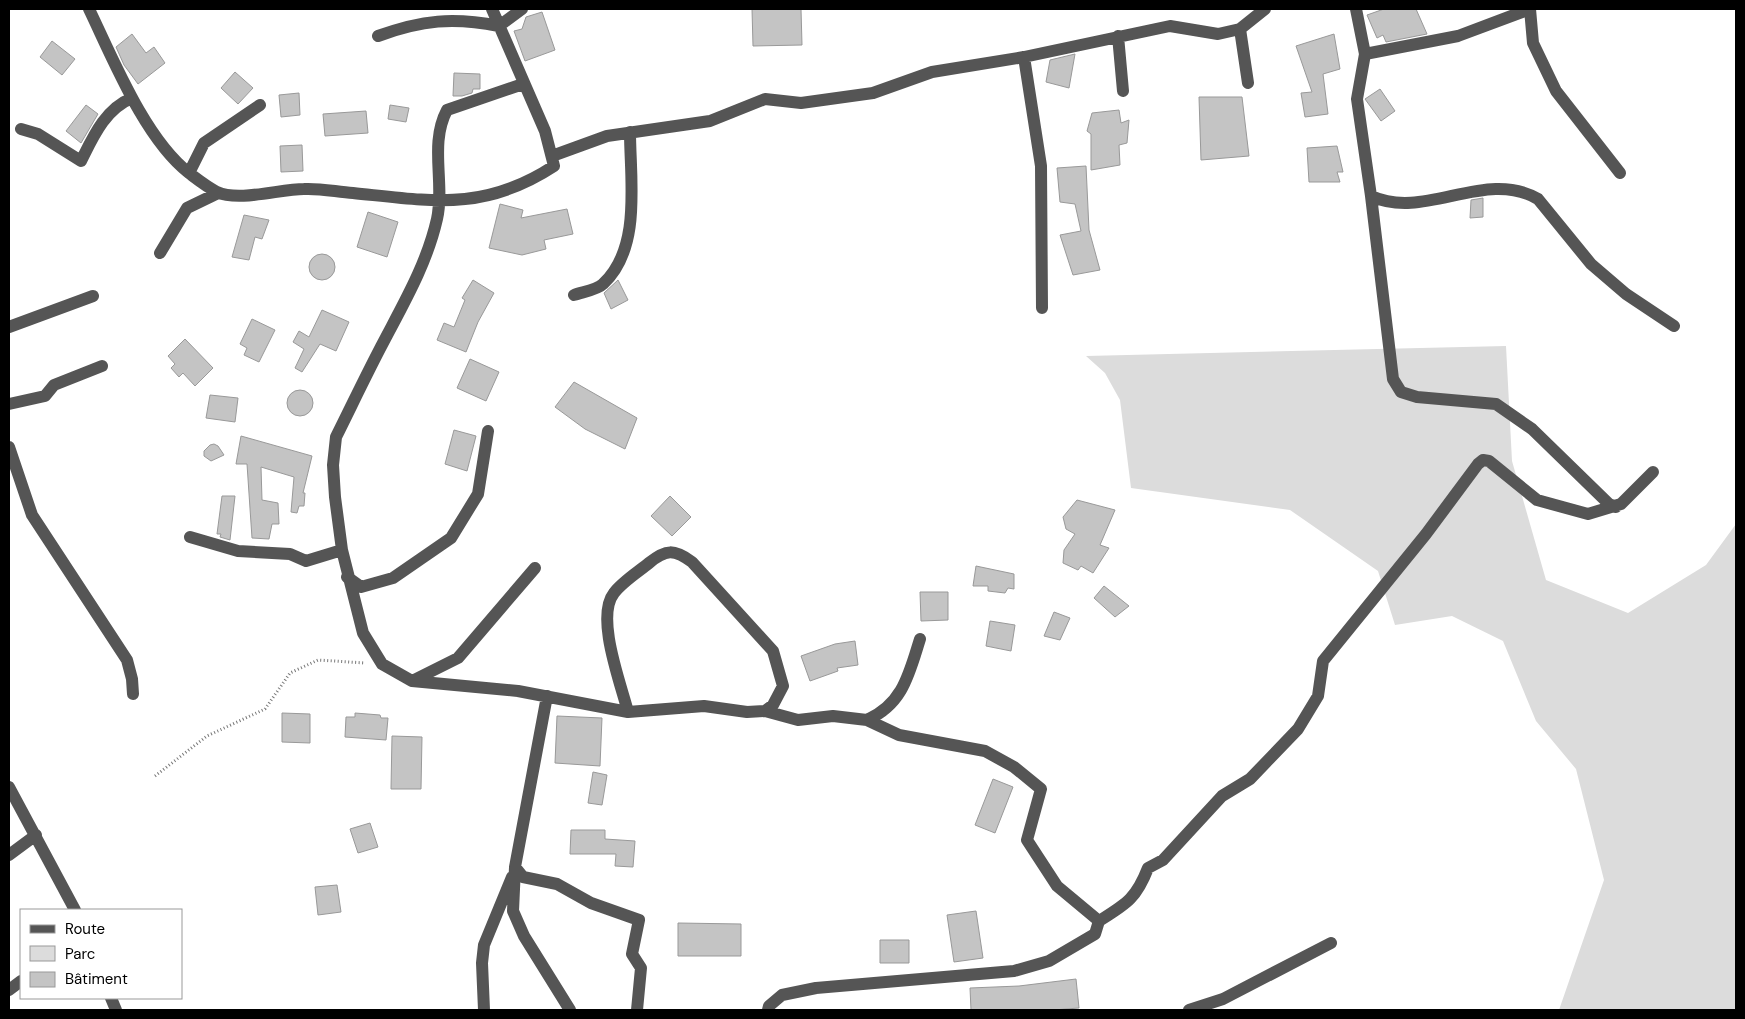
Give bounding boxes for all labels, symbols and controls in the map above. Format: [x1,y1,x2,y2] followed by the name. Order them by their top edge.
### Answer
[20,909,182,999] legend
[65,919,105,939] text: Route
[65,944,95,964] text: Parc
[65,969,128,989] text: Bâtiment

